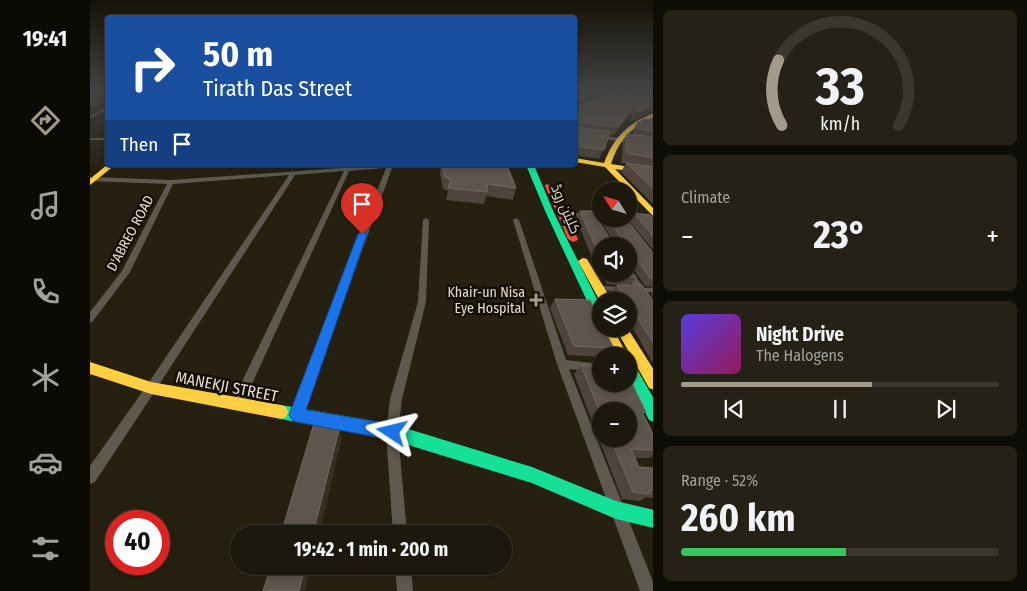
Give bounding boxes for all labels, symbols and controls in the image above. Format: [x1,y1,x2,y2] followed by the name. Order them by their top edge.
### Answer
[23,25,67,52] text: 19:41
[203,33,273,75] text: 50 m
[120,35,185,100] icon: right
[814,55,865,118] text: 33
[203,75,352,102] text: Tirath Das Street
[28,103,63,138] icon: directions
[820,113,860,135] text: km/h
[168,130,196,158] icon: arrive
[120,133,158,156] text: Then
[547,182,584,237] street label: کلیٹن روڈ
[592,182,638,228] north arrow
[592,182,637,447] map controls
[341,183,383,234] pin
[28,188,63,223] icon: music
[681,188,730,207] text: Climate
[348,190,376,218] icon: arrive
[103,192,158,274] street label: D'ABREO ROAD
[813,212,867,258] text: 23°
[681,220,694,253] text: −
[986,220,999,253] text: +
[592,237,637,282] button: sound
[28,274,63,309] icon: phone
[447,284,525,317] place label: Khair-un Nisa Eye Hospital
[592,292,637,337] button: layers
[529,293,543,307] marker: Khair-un Nisa Eye Hospital
[756,323,844,346] text: Night Drive
[756,346,844,365] text: The Halogens
[592,347,637,392] button: +
[28,360,63,395] icon: climate
[174,367,280,406] street label: MANEKJI STREET
[720,395,748,423] icon: previous
[826,395,854,423] icon: pause
[932,395,960,423] icon: next
[592,402,637,447] button: −
[365,405,417,457] position arrow
[28,445,63,480] icon: car
[681,471,758,490] text: Range · 52%
[681,495,795,541] text: 260 km
[105,510,170,575] speed limit sign: 40
[28,531,63,566] icon: filters
[294,538,448,561] text: 19:42 · 1 min · 200 m

